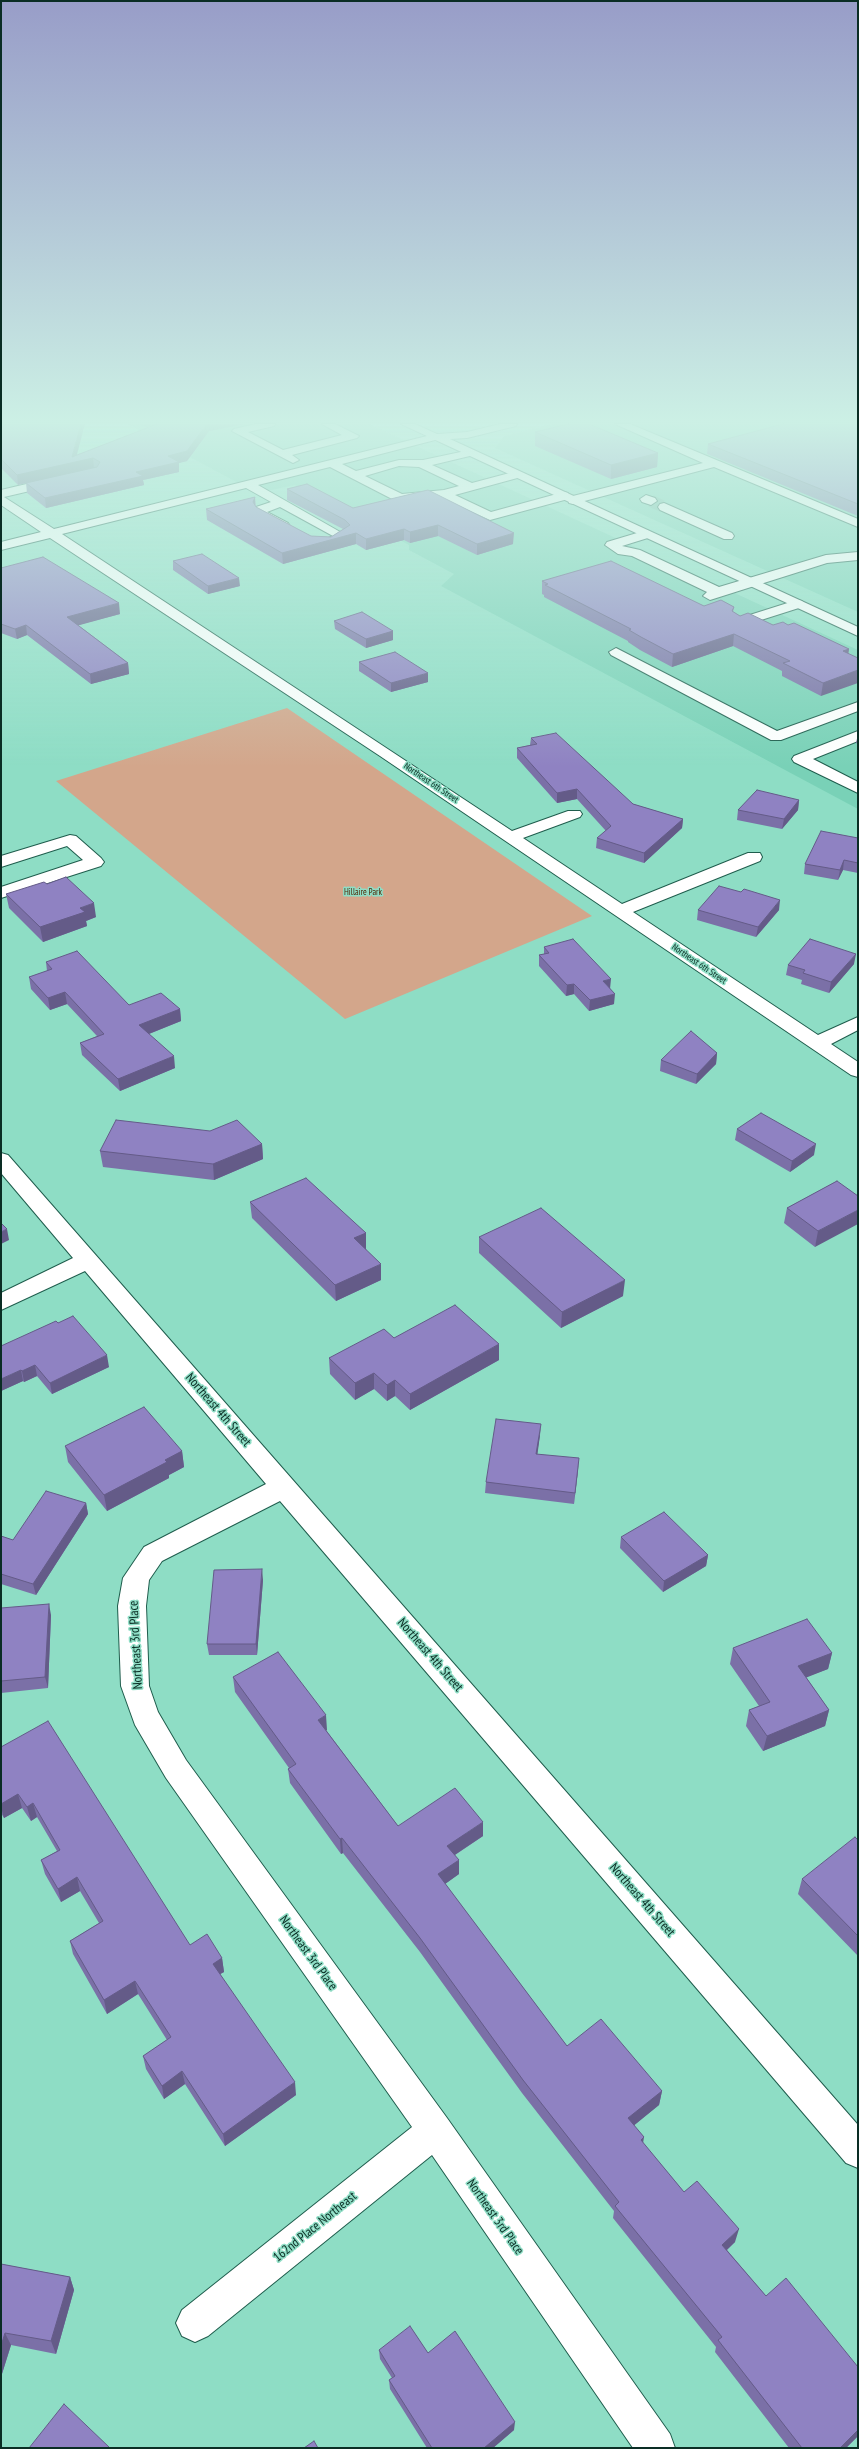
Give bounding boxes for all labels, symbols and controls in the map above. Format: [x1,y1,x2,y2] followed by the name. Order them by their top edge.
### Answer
[402,761,460,805] street label: Northeast 6th Street
[344,887,382,897] park label: Hillaire Park
[670,942,728,986] street label: Northeast 6th Street
[182,1370,254,1450] street label: Northeast 4th Street
[126,1600,146,1690] street label: Northeast 3rd Place
[394,1615,466,1695] street label: Northeast 4th Street
[606,1860,678,1940] street label: Northeast 4th Street
[276,1913,340,1993] street label: Northeast 3rd Place
[463,2176,527,2258] street label: Northeast 3rd Place
[270,2189,360,2265] street label: 162nd Place Northeast

